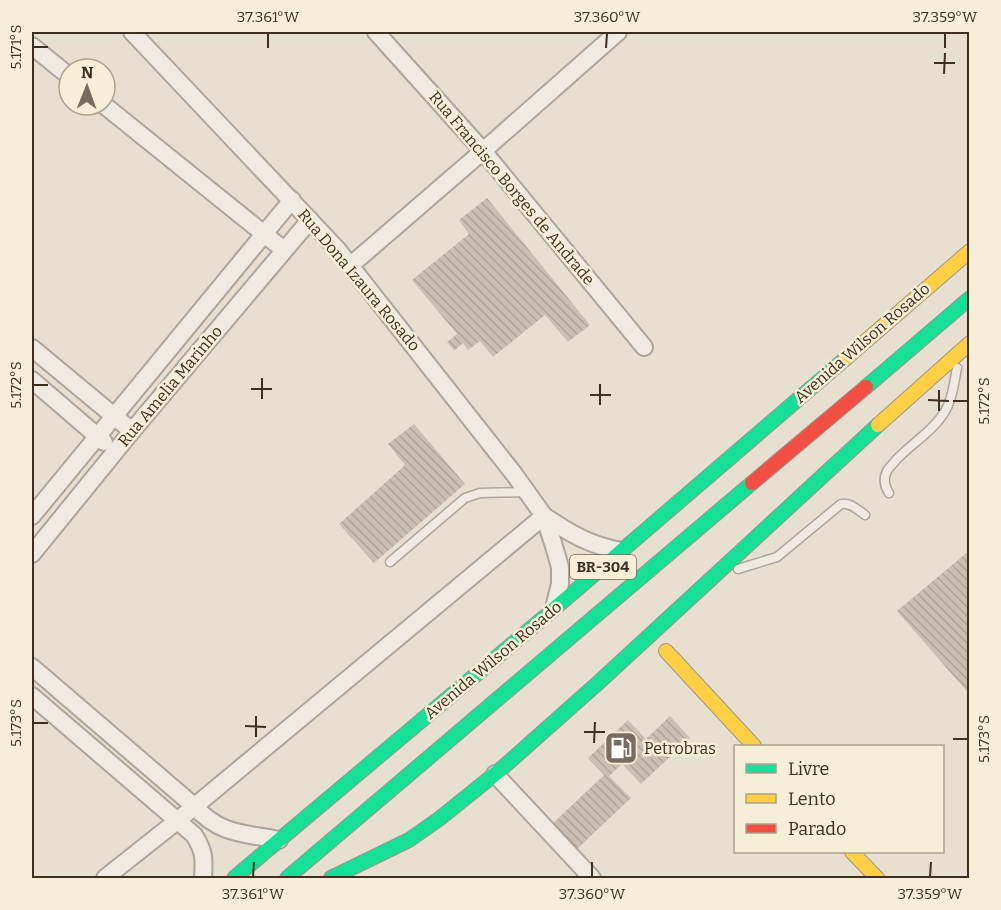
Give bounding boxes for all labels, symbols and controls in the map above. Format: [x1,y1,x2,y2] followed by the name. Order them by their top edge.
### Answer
[237,8,300,26] text: 37.361°W
[574,8,641,26] text: 37.360°W
[913,8,978,26] text: 37.359°W
[7,24,25,70] text: 5.171°S
[57,57,117,117] north arrow
[81,63,94,82] text: N
[425,87,599,289] street label: Rua Francisco Borges de Andrade
[294,205,424,355] street label: Rua Dona Izaura Rosado
[790,279,934,407] street label: Avenida Wilson Rosado
[114,322,226,450] street label: Rua Amelia Marinho
[7,361,25,409] text: 5.172°S
[975,377,993,425] text: 5.172°S
[570,555,636,579] road number: BR-304
[421,597,565,723] street label: Avenida Wilson Rosado
[7,699,25,747] text: 5.173°S
[975,715,993,763] text: 5.173°S
[603,730,639,766] fuel station icon: Petrobras
[644,739,716,758] place label: Petrobras
[734,745,944,853] legend
[788,758,829,780] text: Livre
[788,788,836,810] text: Lento
[788,818,846,840] text: Parado
[222,885,285,903] text: 37.361°W
[559,885,626,903] text: 37.360°W
[898,885,963,903] text: 37.359°W

